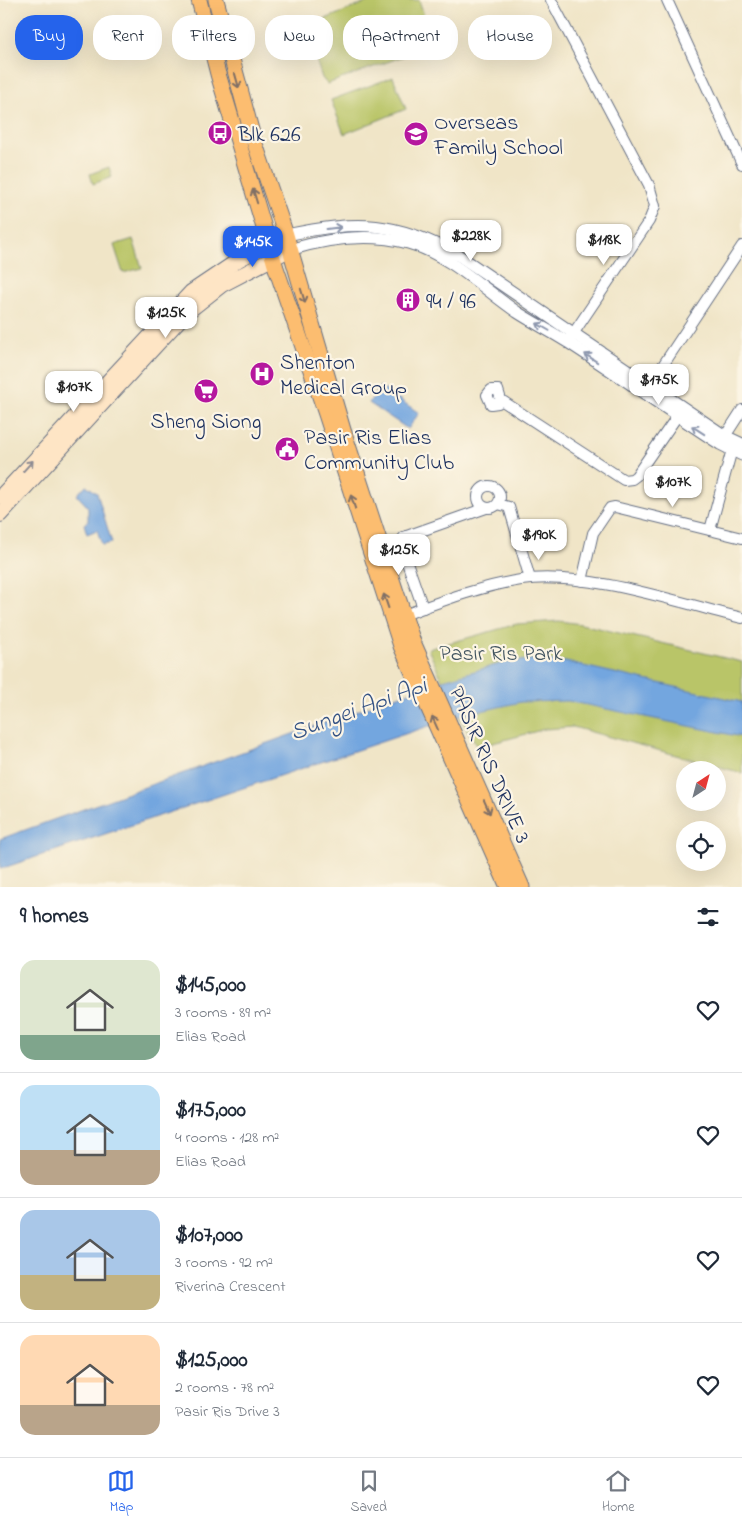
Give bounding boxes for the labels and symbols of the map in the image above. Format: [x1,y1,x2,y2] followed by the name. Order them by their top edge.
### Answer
[233,73,242,89] one-way arrow
[433,108,563,166] place label: Overseas Family School
[207,120,233,146] bus stop icon: Blk 626
[237,120,301,152] place label: Blk 626
[403,121,429,147] school or university icon: Overseas Family School
[249,189,259,205] one-way arrow
[436,220,506,262] pin: $228K
[325,222,341,232] one-way arrow
[569,224,639,266] pin: $118K
[218,226,288,268] pin: $145K
[395,287,421,313] building icon: 94 / 96
[426,287,476,319] place label: 94 / 96
[298,288,308,304] one-way arrow
[131,296,201,339] pin: $125K
[536,322,551,332] one-way arrow
[280,348,407,405] place label: Shenton Medical Group
[585,352,599,362] one-way arrow
[249,361,275,387] hospital icon: Shenton Medical Group
[624,364,694,406] pin: $175K
[39,370,109,413] pin: $107K
[193,378,219,404] supermarket icon: Sheng Siong
[151,407,262,440] place label: Sheng Siong
[304,423,454,481] place label: Pasir Ris Elias Community Club
[692,425,706,435] one-way arrow
[274,436,300,462] public building icon: Pasir Ris Elias Community Club
[22,460,34,473] one-way arrow
[638,466,708,508] pin: $107K
[348,494,358,510] one-way arrow
[504,518,574,561] pin: $190K
[364,534,434,576] pin: $125K
[381,593,390,609] one-way arrow
[439,639,563,671] park label: Pasir Ris Park
[286,669,435,751] water label: Sungei Api Api
[439,681,537,849] street label: PASIR RIS DRIVE 3
[429,716,439,731] one-way arrow
[676,761,726,811] north arrow
[482,799,492,814] one-way arrow

